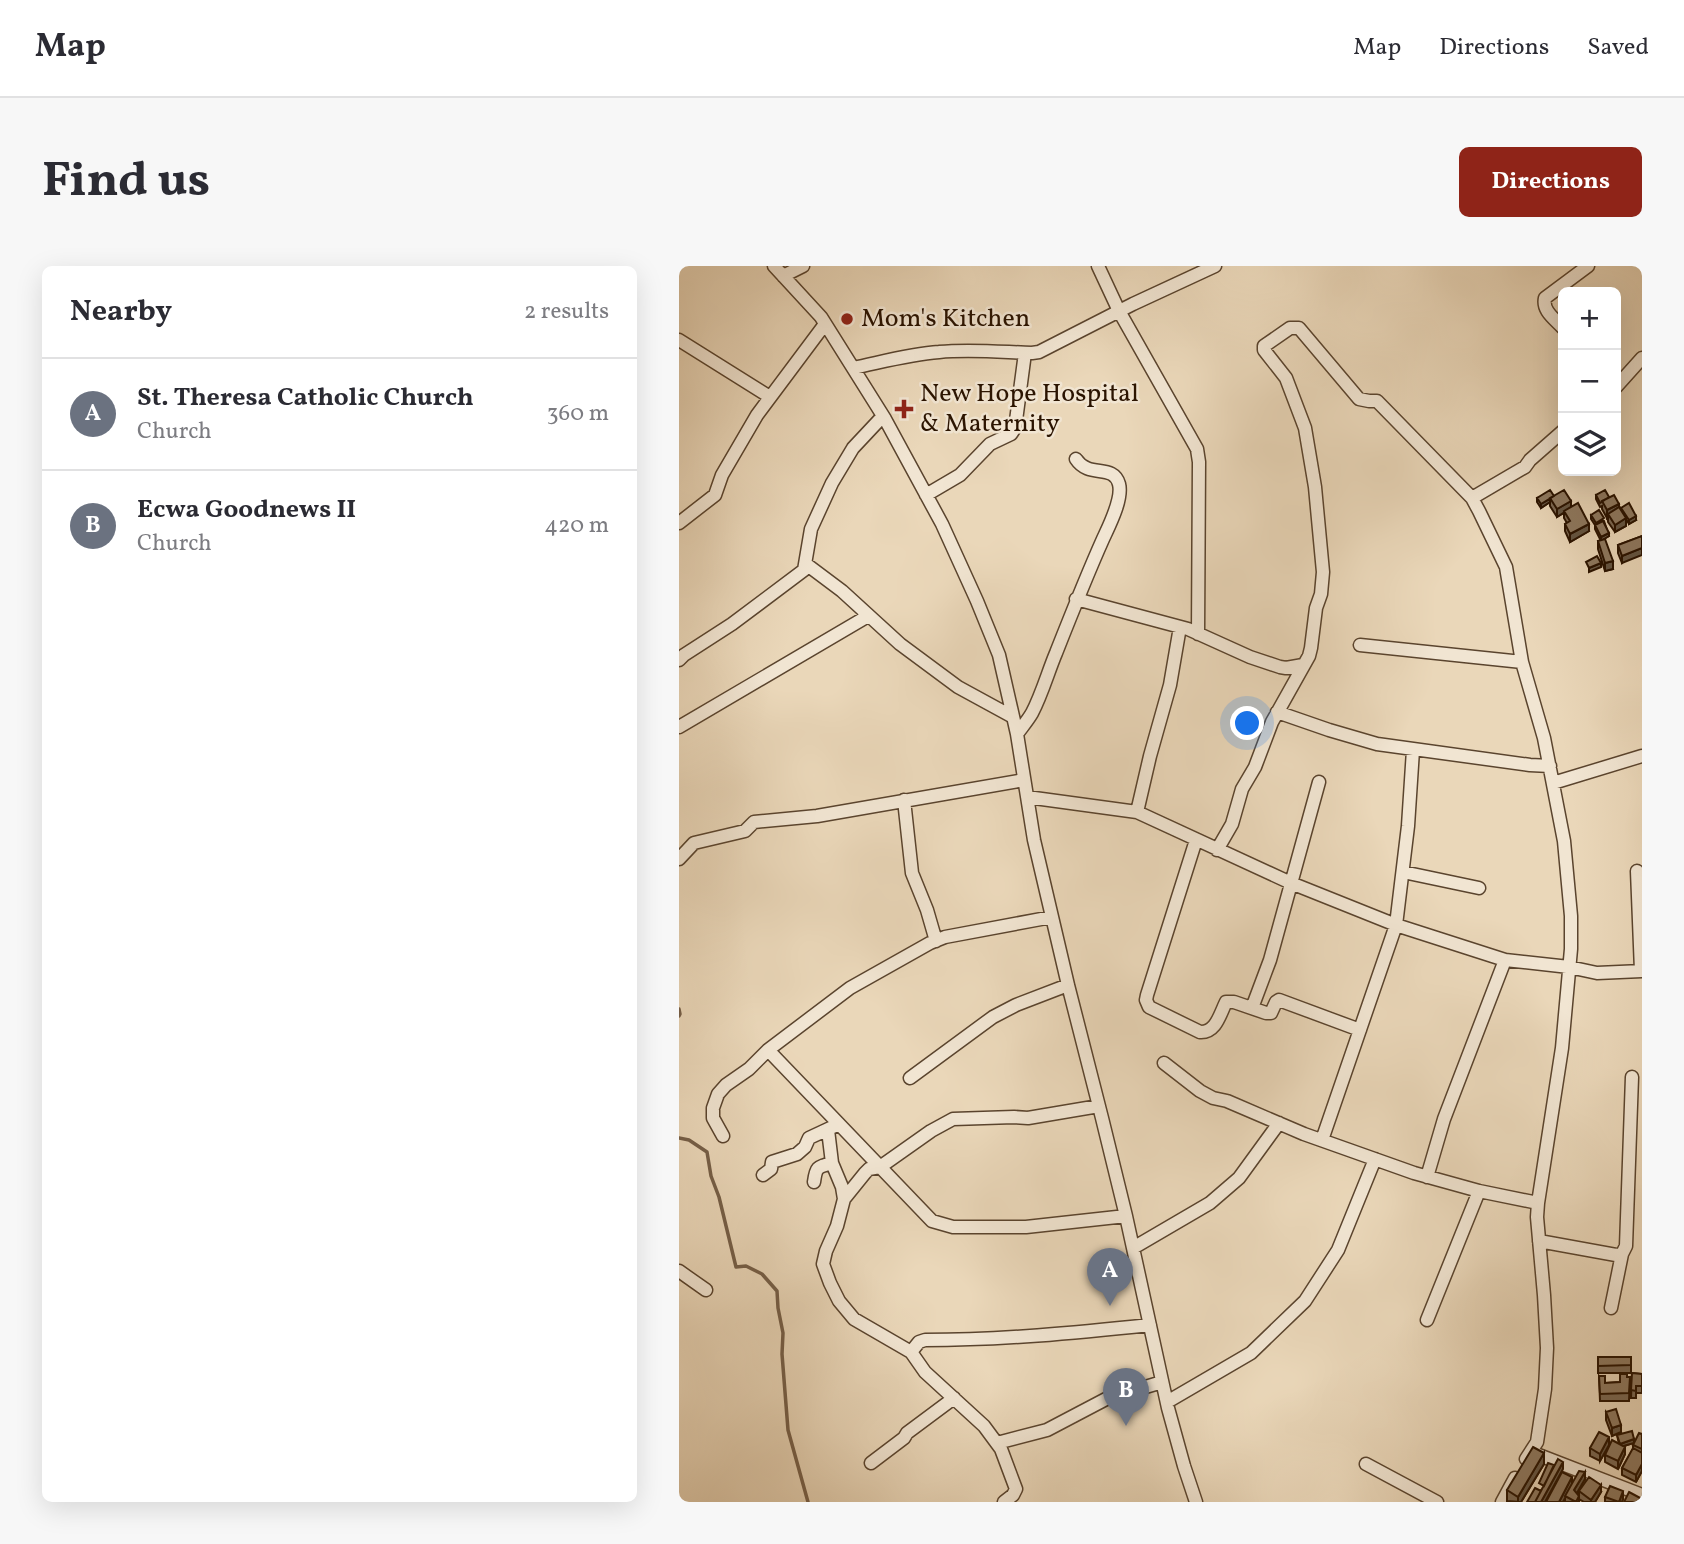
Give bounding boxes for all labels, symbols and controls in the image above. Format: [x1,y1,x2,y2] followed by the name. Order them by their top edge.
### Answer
[35,25,106,71] text: Map
[1353,31,1401,65] text: Map
[1439,31,1549,65] text: Directions
[1587,31,1649,65] text: Saved
[1459,147,1642,217] button: Directions
[42,148,210,217] text: Find us
[1558,287,1621,476] map controls
[1558,287,1621,350] button: +
[70,291,172,333] text: Nearby
[524,296,609,328] text: 2 results
[861,301,1030,337] place label: Mom's Kitchen
[839,311,855,327] marker: Mom's Kitchen
[1558,350,1621,413] button: −
[920,376,1139,442] place label: New Hope Hospital & Maternity
[137,380,474,416] text: St. Theresa Catholic Church
[85,398,101,430] text: A
[547,398,609,430] text: 360 m
[894,399,914,419] marker: New Hope Hospital & Maternity
[1558,413,1621,476] button: layers
[137,416,212,448] text: Church
[137,492,356,528] text: Ecwa Goodnews II
[85,510,101,542] text: B
[544,510,609,542] text: 420 m
[137,528,212,560] text: Church
[1230,706,1264,740] your location
[1087,1248,1133,1306] pin: A
[1103,1368,1149,1426] pin: B

